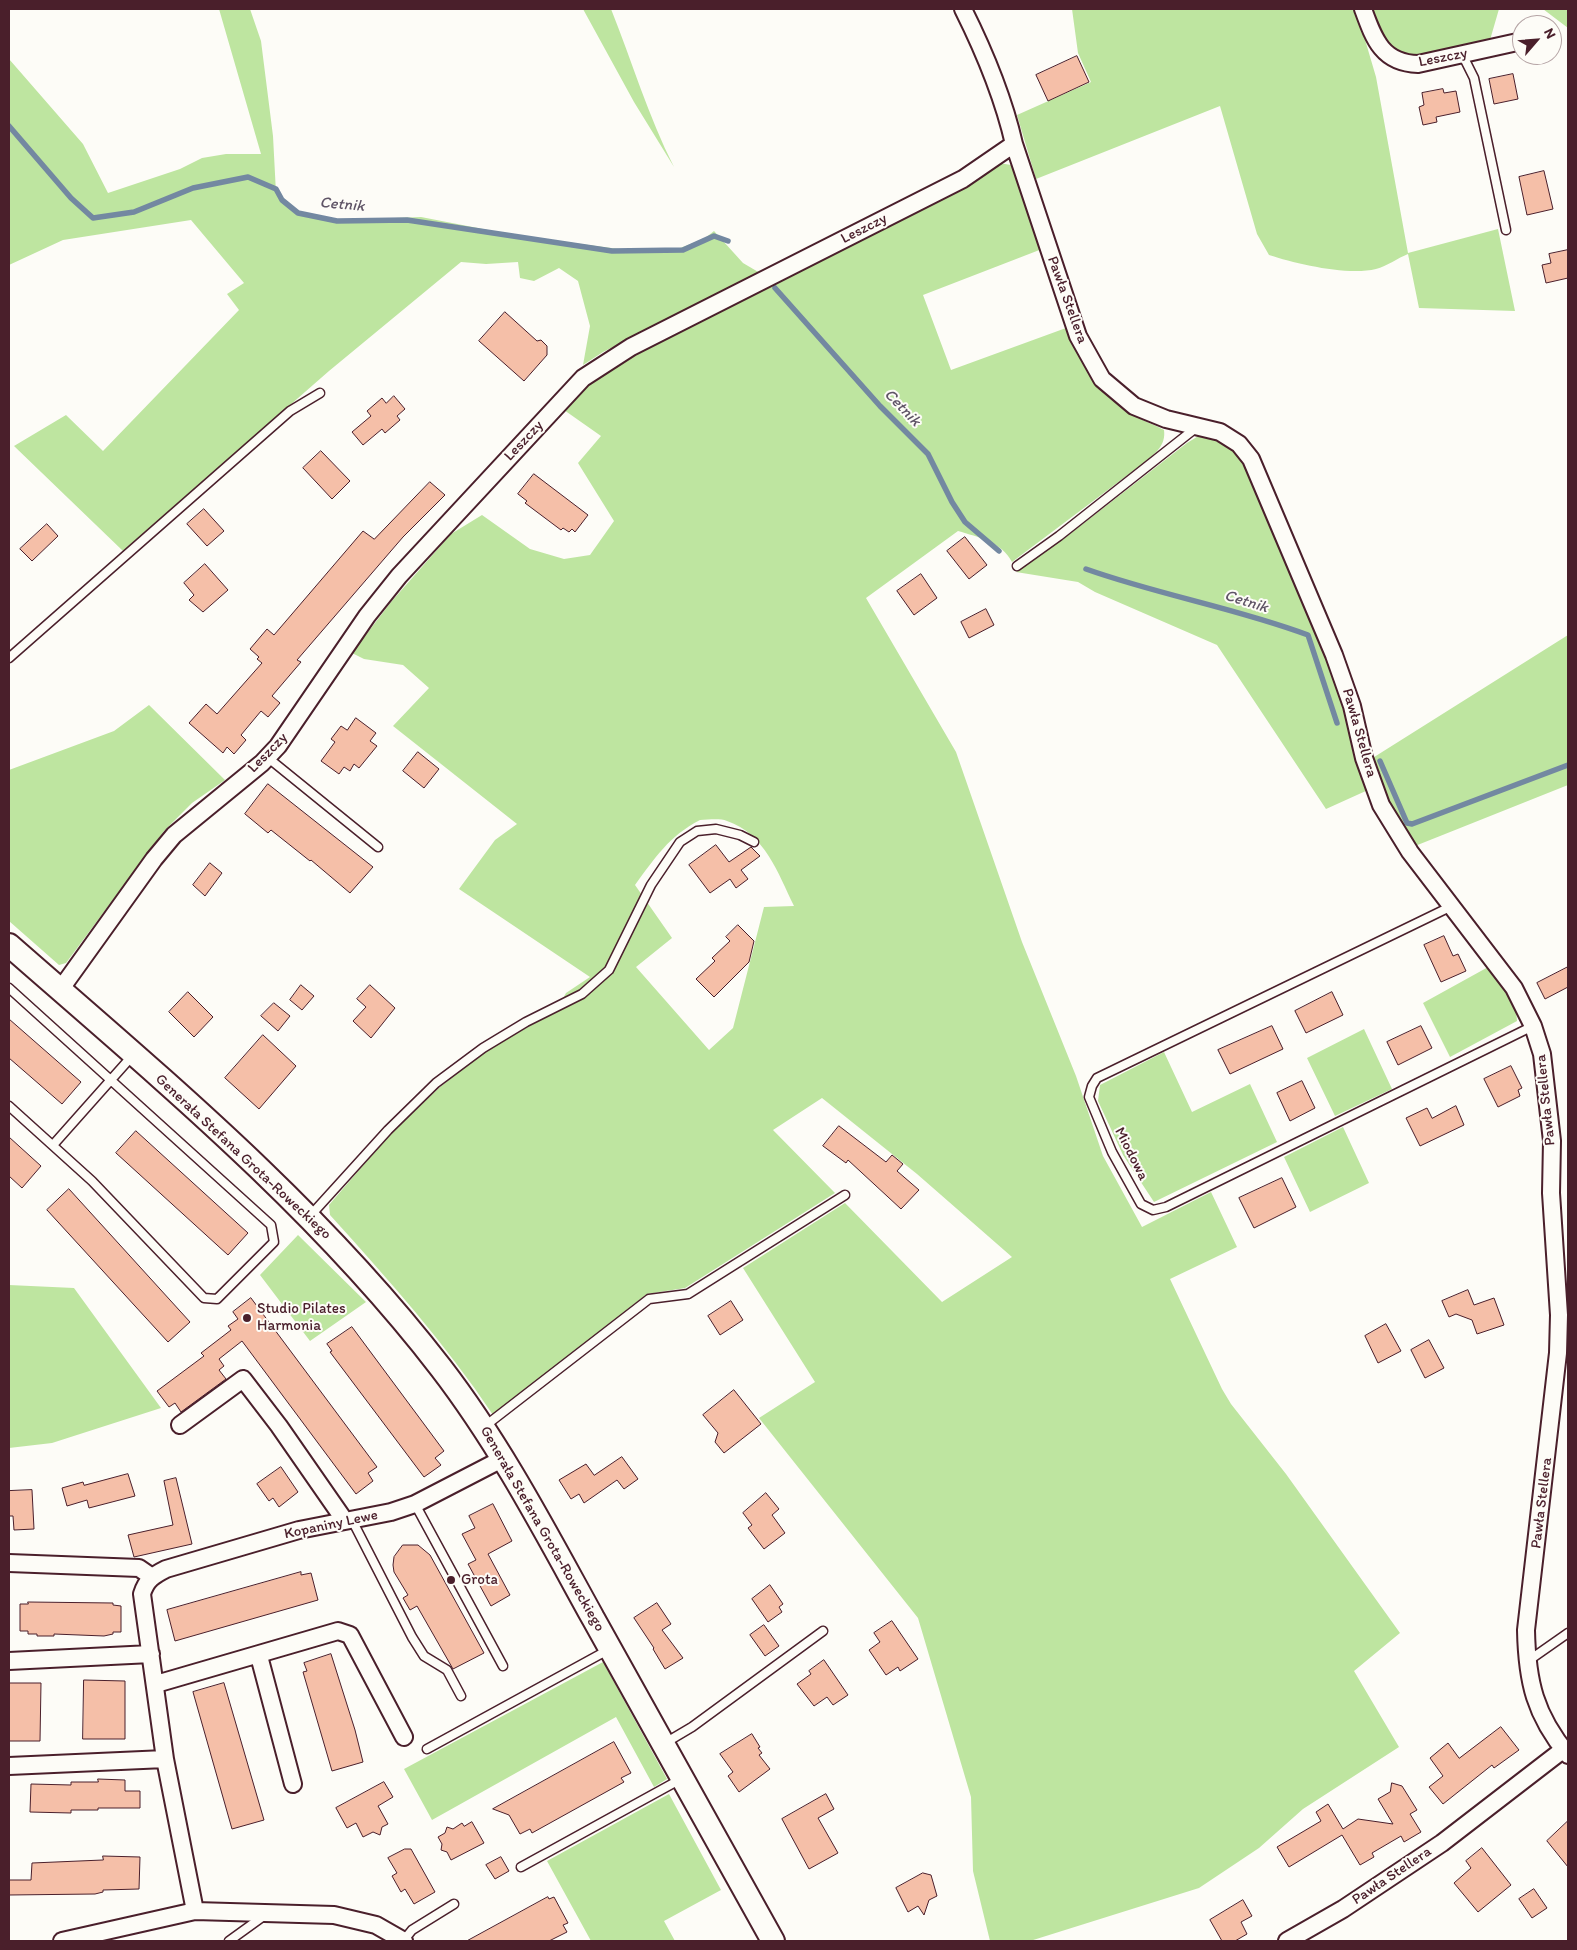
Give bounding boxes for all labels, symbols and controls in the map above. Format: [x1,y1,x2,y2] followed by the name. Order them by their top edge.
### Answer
[1512,15,1562,65] north arrow
[1540,25,1560,41] text: N
[1417,44,1469,72] street label: Leszczy
[319,193,365,217] water label: Cetnik
[838,210,890,248] street label: Leszczy
[1043,254,1091,346] street label: Pawła Stellera
[880,385,924,431] water label: Cetnik
[501,417,547,465] street label: Leszczy
[1222,586,1270,618] water label: Cetnik
[1338,686,1380,780] street label: Pawła Stellera
[244,729,292,777] street label: Leszczy
[1532,1053,1560,1147] street label: Pawła Stellera
[151,1071,335,1243] street label: Generała Stefana Grota-Roweckiego
[1110,1124,1152,1184] street label: Miodowa
[257,1300,346,1335] place label: Studio Pilates Harmonia
[241,1312,253,1324] marker: Studio Pilates Harmonia
[476,1423,608,1635] street label: Generała Stefana Grota-Roweckiego
[1527,1456,1557,1550] street label: Pawła Stellera
[283,1506,379,1544] street label: Kopaniny Lewe
[461,1571,498,1589] place label: Grota
[445,1574,457,1586] marker: Grota
[1349,1843,1435,1909] street label: Pawła Stellera

